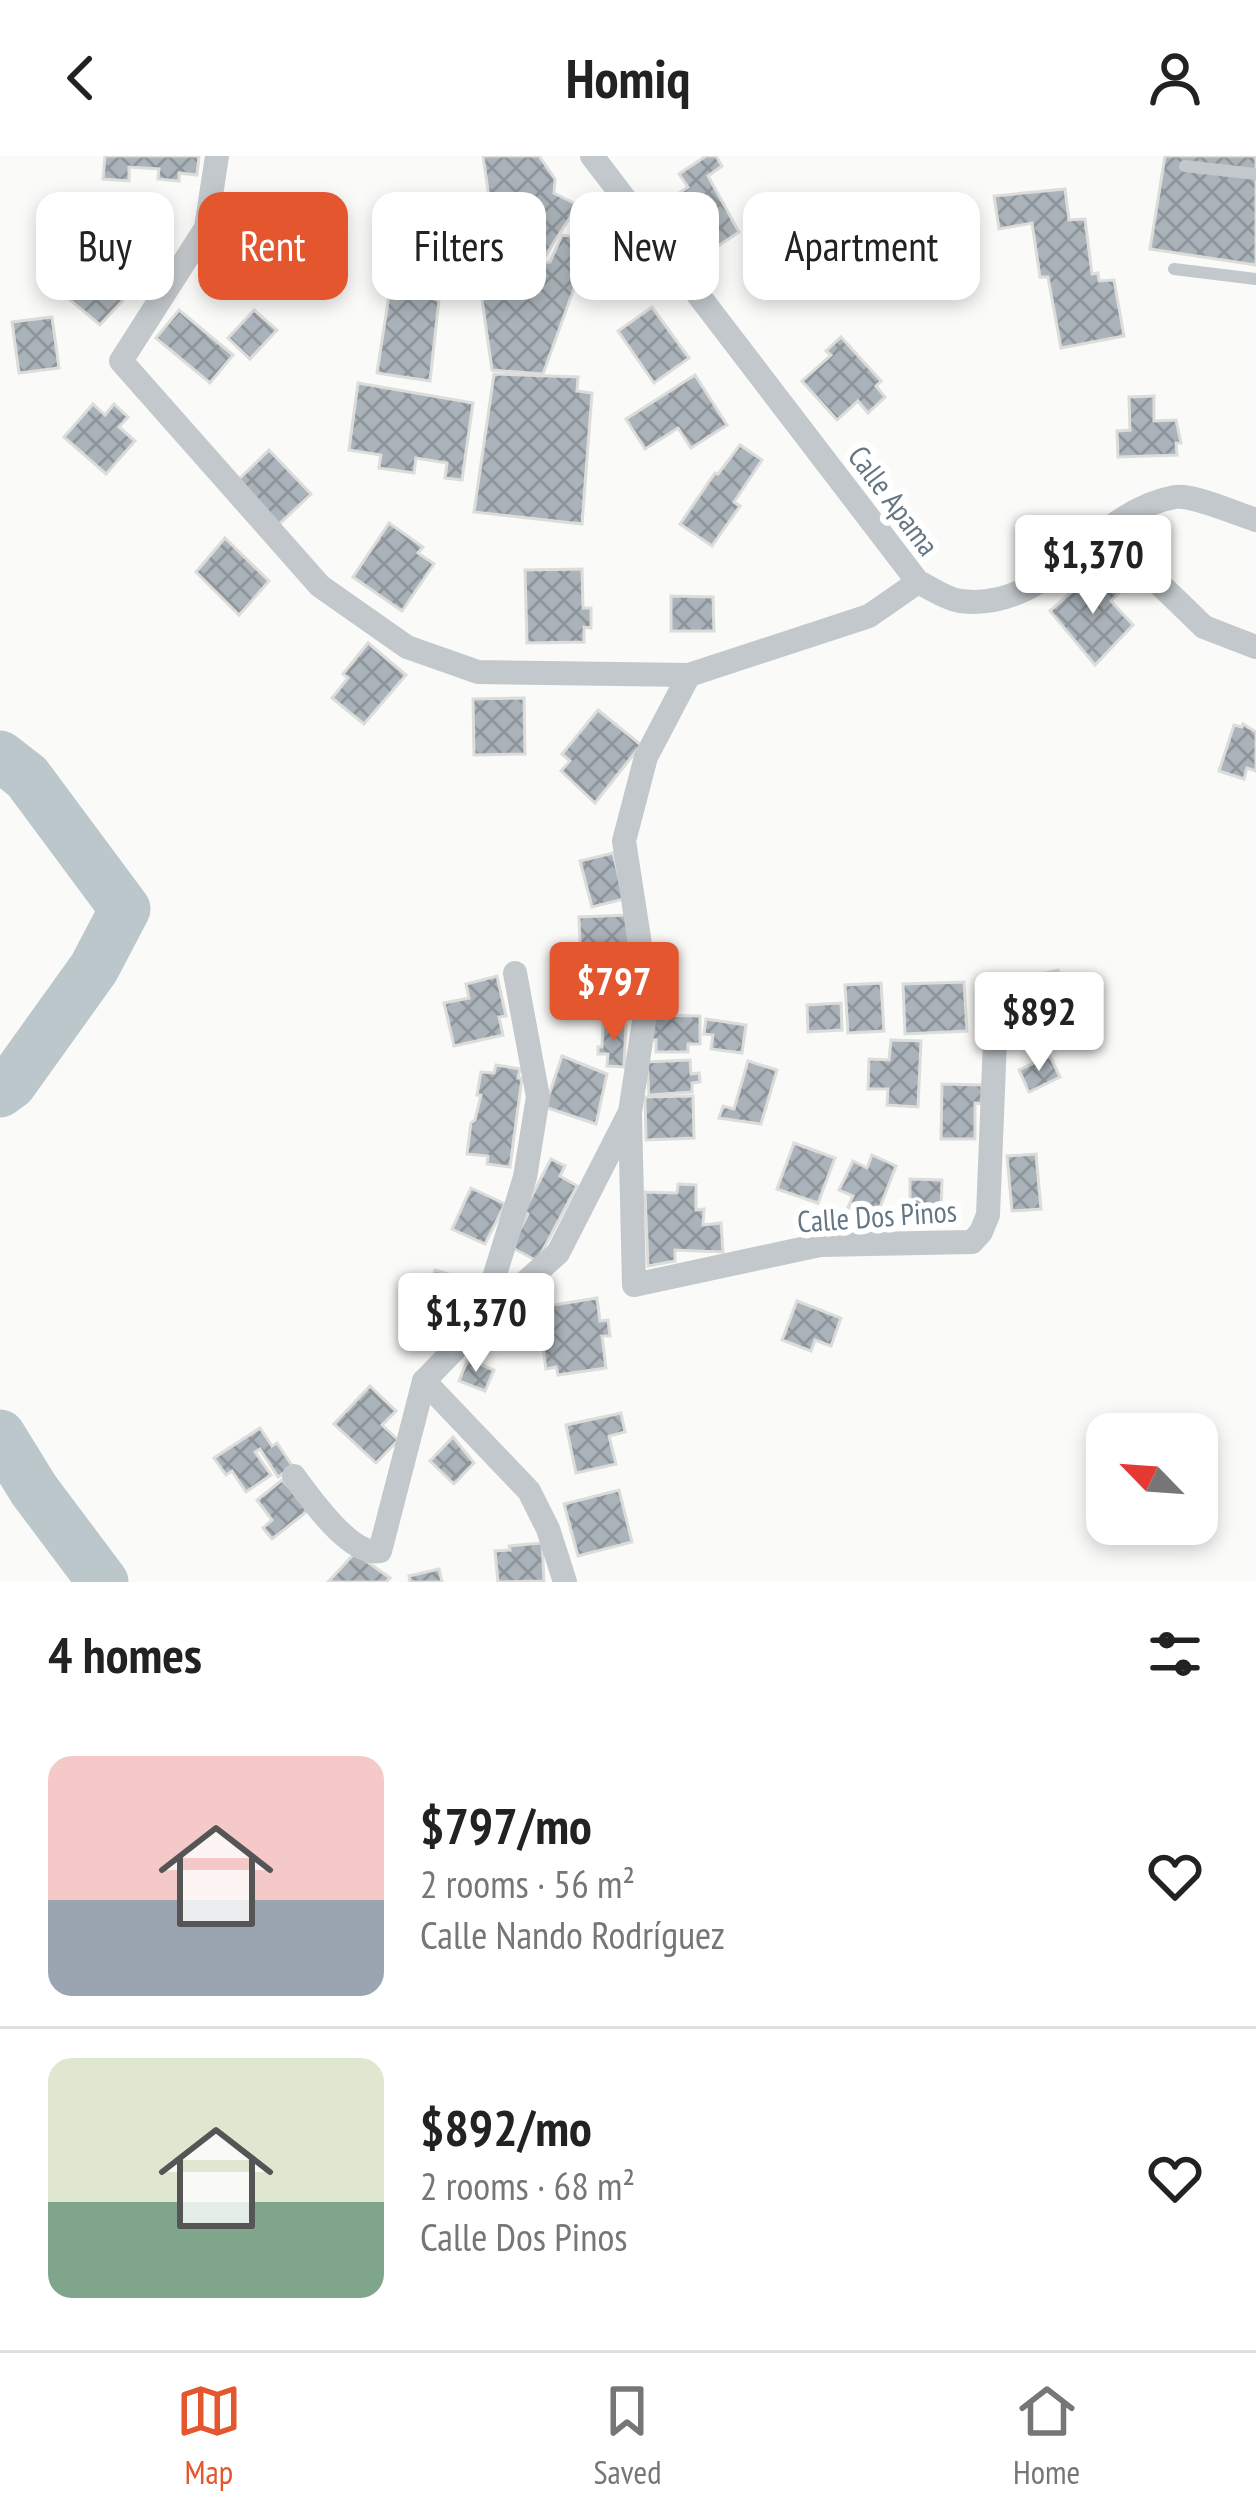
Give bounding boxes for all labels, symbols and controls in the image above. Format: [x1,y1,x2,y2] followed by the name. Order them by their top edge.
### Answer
[566,43,690,113] text: Homiq
[48,45,114,111] icon: back
[1142,45,1208,111] icon: person
[36,192,174,300] chip: Buy
[198,192,348,300] chip: Rent
[372,192,546,300] chip: Filters
[570,192,719,300] chip: New
[743,192,980,300] chip: Apartment
[840,437,948,563] street label: Calle Apama
[995,515,1191,617] pin: $1,370
[1042,528,1144,579] text: $1,370
[543,942,685,1044] pin: $797
[577,955,651,1006] text: $797
[968,972,1110,1074] pin: $892
[1002,985,1076,1036] text: $892
[796,1190,958,1241] street label: Calle Dos Pinos
[378,1273,574,1375] pin: $1,370
[425,1286,527,1337] text: $1,370
[1086,1413,1218,1545] north arrow
[1086,1413,1218,1545] map controls
[48,1621,202,1687] text: 4 homes
[1142,1621,1208,1687] icon: filters
[420,1792,592,1858] text: $797/mo
[144,1804,288,1948] icon: home
[1142,1843,1208,1909] icon: heart
[420,1858,635,1909] text: 2 rooms · 56 m²
[420,1909,725,1960] text: Calle Nando Rodríguez
[420,2094,592,2160] text: $892/mo
[144,2106,288,2250] icon: home
[1142,2145,1208,2211] icon: heart
[420,2160,635,2211] text: 2 rooms · 68 m²
[420,2211,627,2262] text: Calle Dos Pinos
[176,2378,242,2493] tab: Map
[593,2378,661,2493] tab: Saved
[1013,2378,1080,2493] tab: Home

